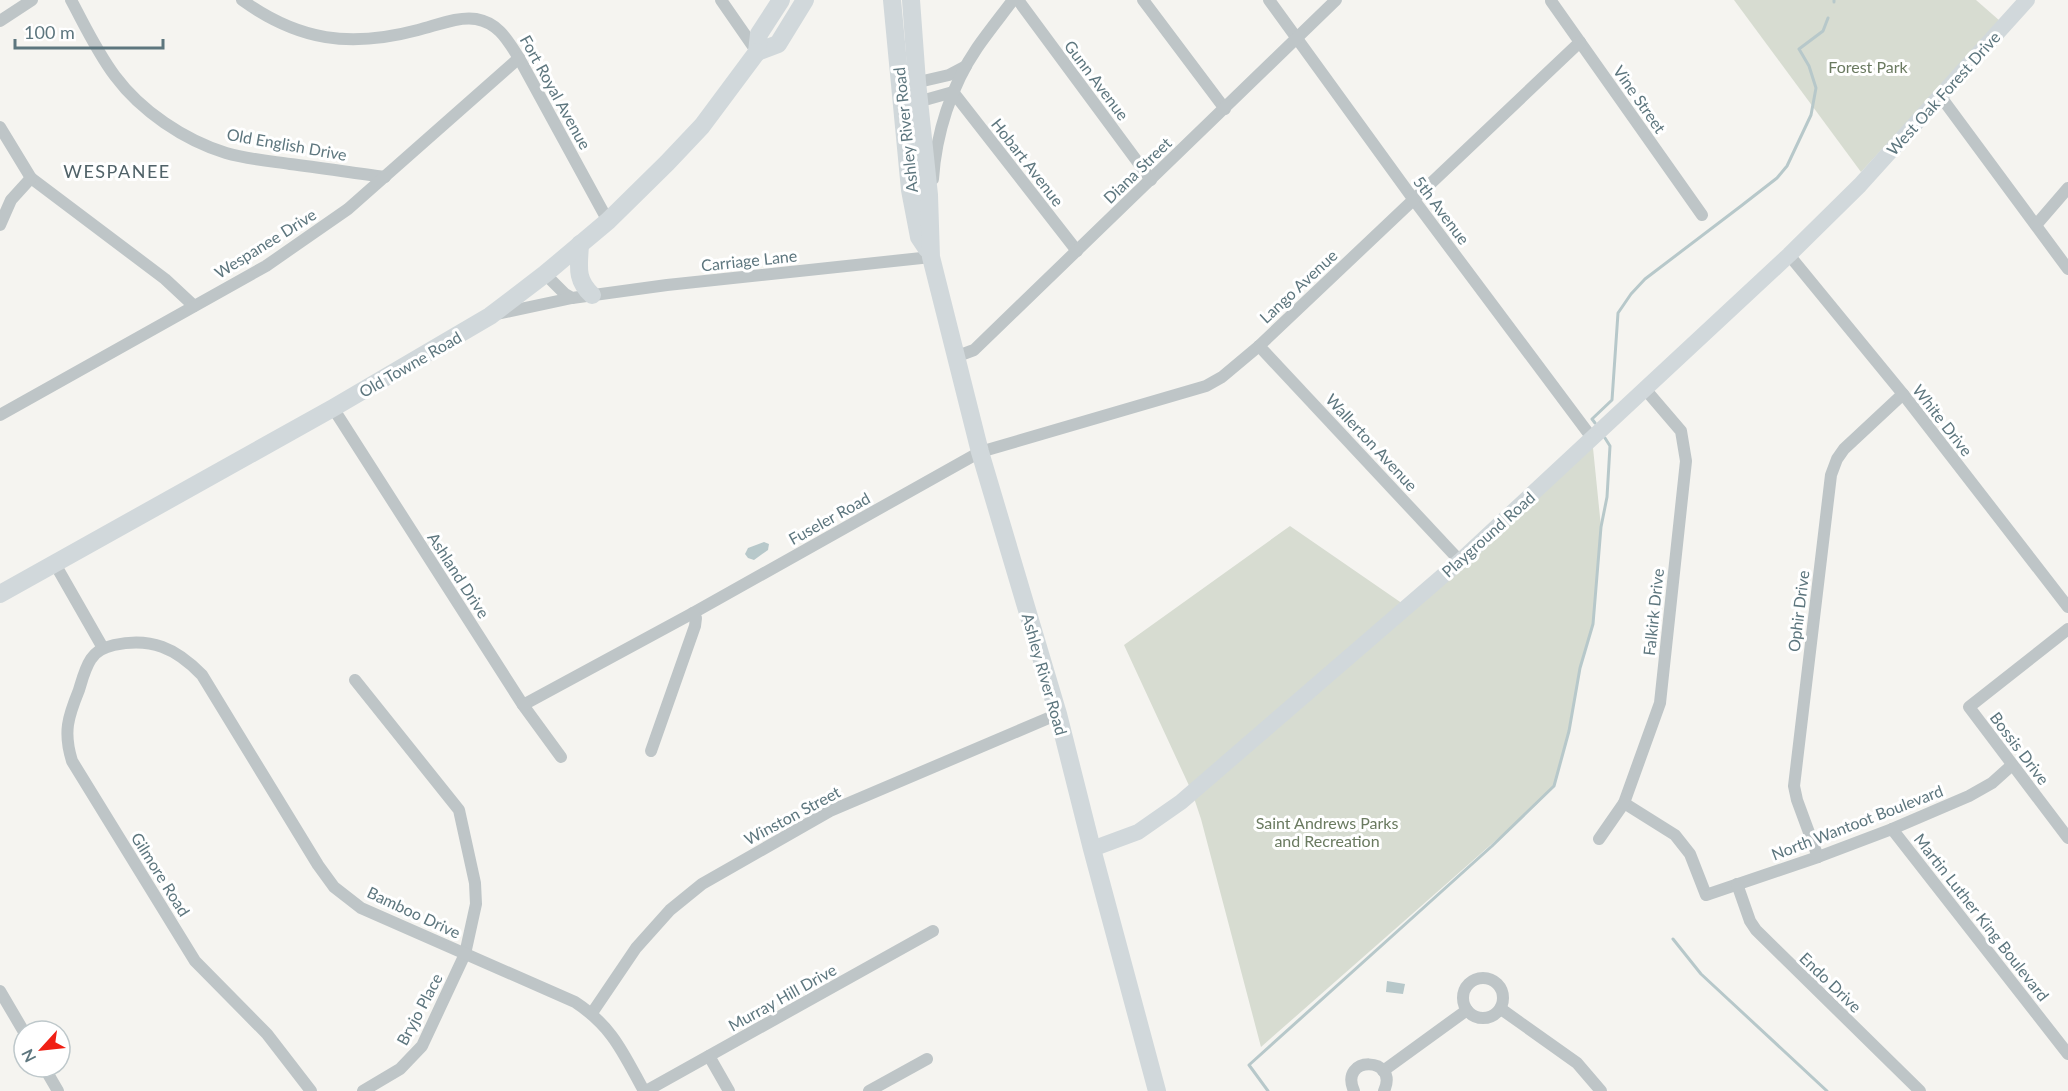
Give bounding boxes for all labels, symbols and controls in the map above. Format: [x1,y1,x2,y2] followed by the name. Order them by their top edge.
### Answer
[15,12,164,50] scale bar
[24,21,75,43] text: 100 m
[1882,27,2004,159] street label: West Oak Forest Drive
[517,32,595,152] street label: Fort Royal Avenue
[1061,36,1133,124] street label: Gunn Avenue
[1828,57,1909,76] park label: Forest Park
[1610,61,1670,137] street label: Vine Street
[889,66,921,194] street label: Ashley River Road
[988,114,1068,210] street label: Hobart Avenue
[226,124,348,164] street label: Old English Drive
[1099,133,1175,207] street label: Diana Street
[63,160,171,182] district label: WESPANEE
[1410,172,1474,248] street label: 5th Avenue
[211,204,319,282] street label: Wespanee Drive
[1255,245,1341,327] street label: Lango Avenue
[700,246,798,274] street label: Carriage Lane
[355,327,465,401] street label: Old Towne Road
[1909,380,1977,460] street label: White Drive
[1322,390,1422,494] street label: Wallerton Avenue
[1438,487,1538,581] street label: Playground Road
[785,488,873,548] street label: Fuseler Road
[424,529,494,621] street label: Ashland Drive
[1639,567,1667,657] street label: Falkirk Drive
[1784,569,1812,653] street label: Ophir Drive
[1019,611,1071,737] street label: Ashley River Road
[1986,708,2054,788] street label: Bossis Drive
[1769,780,1945,864] street label: North Wantoot Boulevard
[741,782,844,848] street label: Winston Street
[1256,813,1398,850] park label: Saint Andrews Parks and Recreation
[128,829,194,919] street label: Gilmore Road
[1911,830,2053,1004] street label: Martin Luther King Boulevard
[364,882,464,942] street label: Bamboo Drive
[1796,948,1866,1016] street label: Endo Drive
[725,959,839,1035] street label: Murray Hill Drive
[392,970,446,1048] street label: Bryjo Place
[12,1019,72,1079] north arrow
[17,1046,39,1066] text: N

